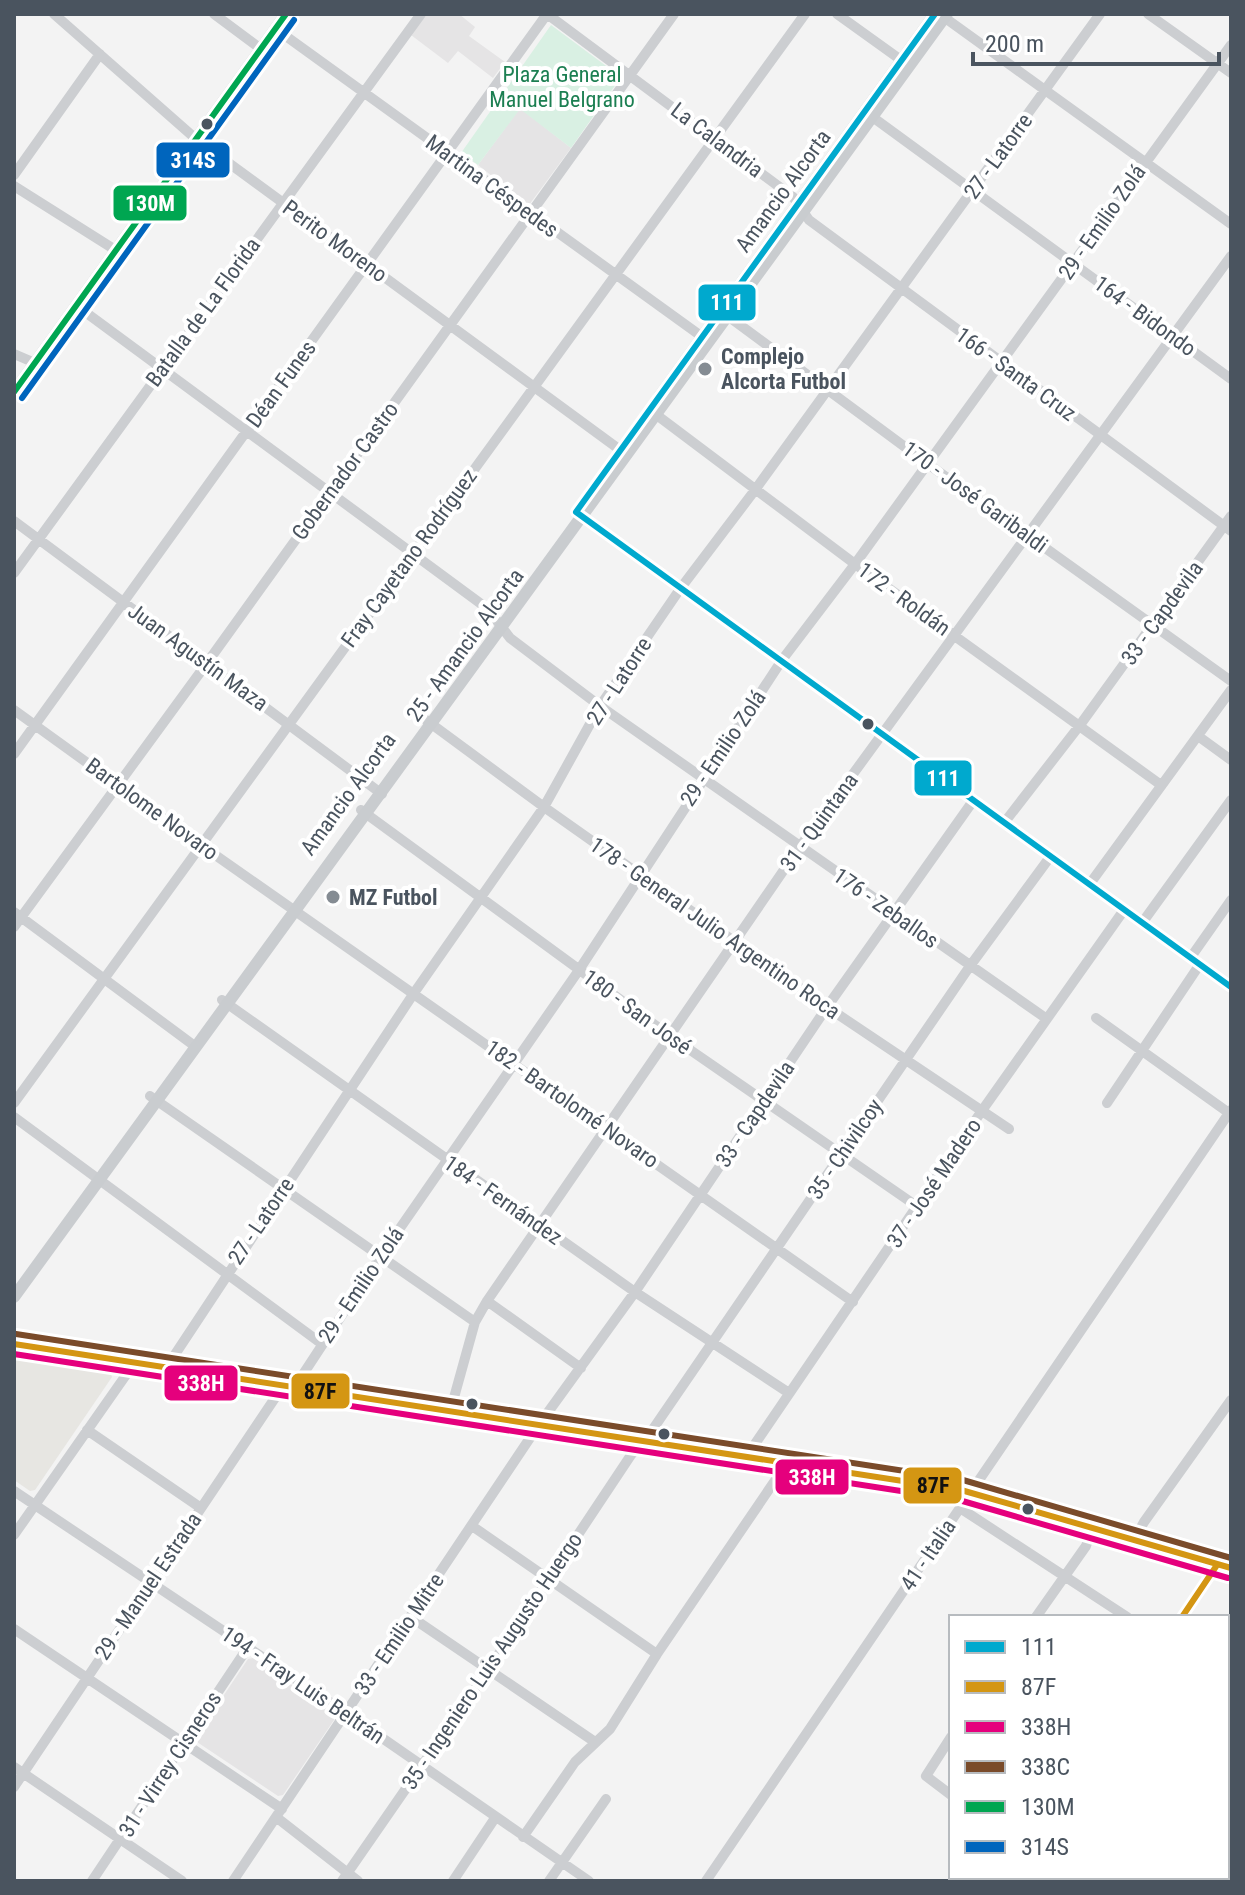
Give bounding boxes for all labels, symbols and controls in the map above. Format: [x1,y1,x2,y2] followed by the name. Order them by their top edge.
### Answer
[973,16,1219,66] scale bar
[985,30,1044,58] text: 200 m
[489,62,635,112] park label: Plaza General Manuel Belgrano
[666,97,768,183] street label: La Calandria
[959,109,1037,203] street label: 27 - Latorre
[199,116,215,132] unlabelled marker
[730,125,836,257] street label: Amancio Alcorta
[421,130,563,242] street label: Martina Céspedes
[155,141,231,179] line badge: 314S
[170,148,216,173] text: 314S
[1053,160,1151,284] street label: 29 - Emilio Zolá
[112,184,188,222] line badge: 130M
[125,191,175,216] text: 130M
[278,195,392,287] street label: Perito Moreno
[141,233,265,391] street label: Batalla de La Florida
[1089,271,1201,361] street label: 164 - Bidondo
[697,283,757,322] line badge: 111
[710,290,744,315] text: 111
[951,322,1081,426] street label: 166 - Santa Cruz
[241,336,321,432] street label: Déan Funes
[721,344,846,394] place label: Complejo Alcorta Futbol
[696,360,714,378] marker: Complejo Alcorta Futbol
[287,397,403,545] street label: Gobernador Castro
[898,436,1052,558] street label: 170 - José Garibaldi
[336,464,482,652] street label: Fray Cayetano Rodríguez
[1116,556,1208,670] street label: 33 - Capdevila
[853,557,955,641] street label: 172 - Roldán
[401,564,529,726] street label: 25 - Amancio Alcorta
[123,598,273,716] street label: Juan Agustín Maza
[582,633,656,729] street label: 27 - Latorre
[675,685,771,811] street label: 29 - Emilio Zolá
[860,716,876,732] unlabelled marker
[295,728,401,860] street label: Amancio Alcorta
[81,753,223,865] street label: Bartolome Novaro
[913,759,973,797] line badge: 111
[926,766,960,791] text: 111
[775,768,863,876] street label: 31 - Quintana
[585,832,845,1024] street label: 178 - General Julio Argentino Roca
[829,863,943,953] street label: 176 - Zeballos
[349,885,438,910] place label: MZ Futbol
[324,888,342,906] marker: MZ Futbol
[578,964,696,1060] street label: 180 - San José
[481,1035,663,1173] street label: 182 - Bartolomé Novaro
[710,1056,800,1172] street label: 33 - Capdevila
[802,1094,888,1204] street label: 35 - Chivilcoy
[882,1114,986,1252] street label: 37 - José Madero
[439,1150,567,1250] street label: 184 - Fernández
[223,1173,299,1269] street label: 27 - Latorre
[313,1222,409,1348] street label: 29 - Emilio Zolá
[163,1364,239,1402] line badge: 338H
[178,1371,224,1396] text: 338H
[290,1372,351,1410] line badge: 87F
[304,1379,336,1404] text: 87F
[464,1396,480,1412] unlabelled marker
[656,1426,672,1442] unlabelled marker
[774,1458,850,1496] line badge: 338H
[789,1465,835,1490] text: 338H
[902,1466,963,1505] line badge: 87F
[917,1473,949,1498] text: 87F
[1020,1501,1036,1517] unlabelled marker
[90,1508,206,1664] street label: 29 - Manuel Estrada
[895,1515,961,1595] street label: 41 - Italia
[397,1528,587,1794] street label: 35 - Ingeniero Luis Augusto Huergo
[349,1569,449,1699] street label: 33 - Emilio Mitre
[949,1615,1229,1879] legend
[217,1621,389,1749] street label: 194 - Fray Luis Beltrán
[1021,1633,1057,1661] text: 111
[1021,1673,1056,1701] text: 87F
[114,1687,226,1841] street label: 31 - Virrey Cisneros
[1021,1713,1071,1741] text: 338H
[1021,1753,1070,1781] text: 338C
[1021,1793,1075,1821] text: 130M
[1021,1833,1069,1861] text: 314S

